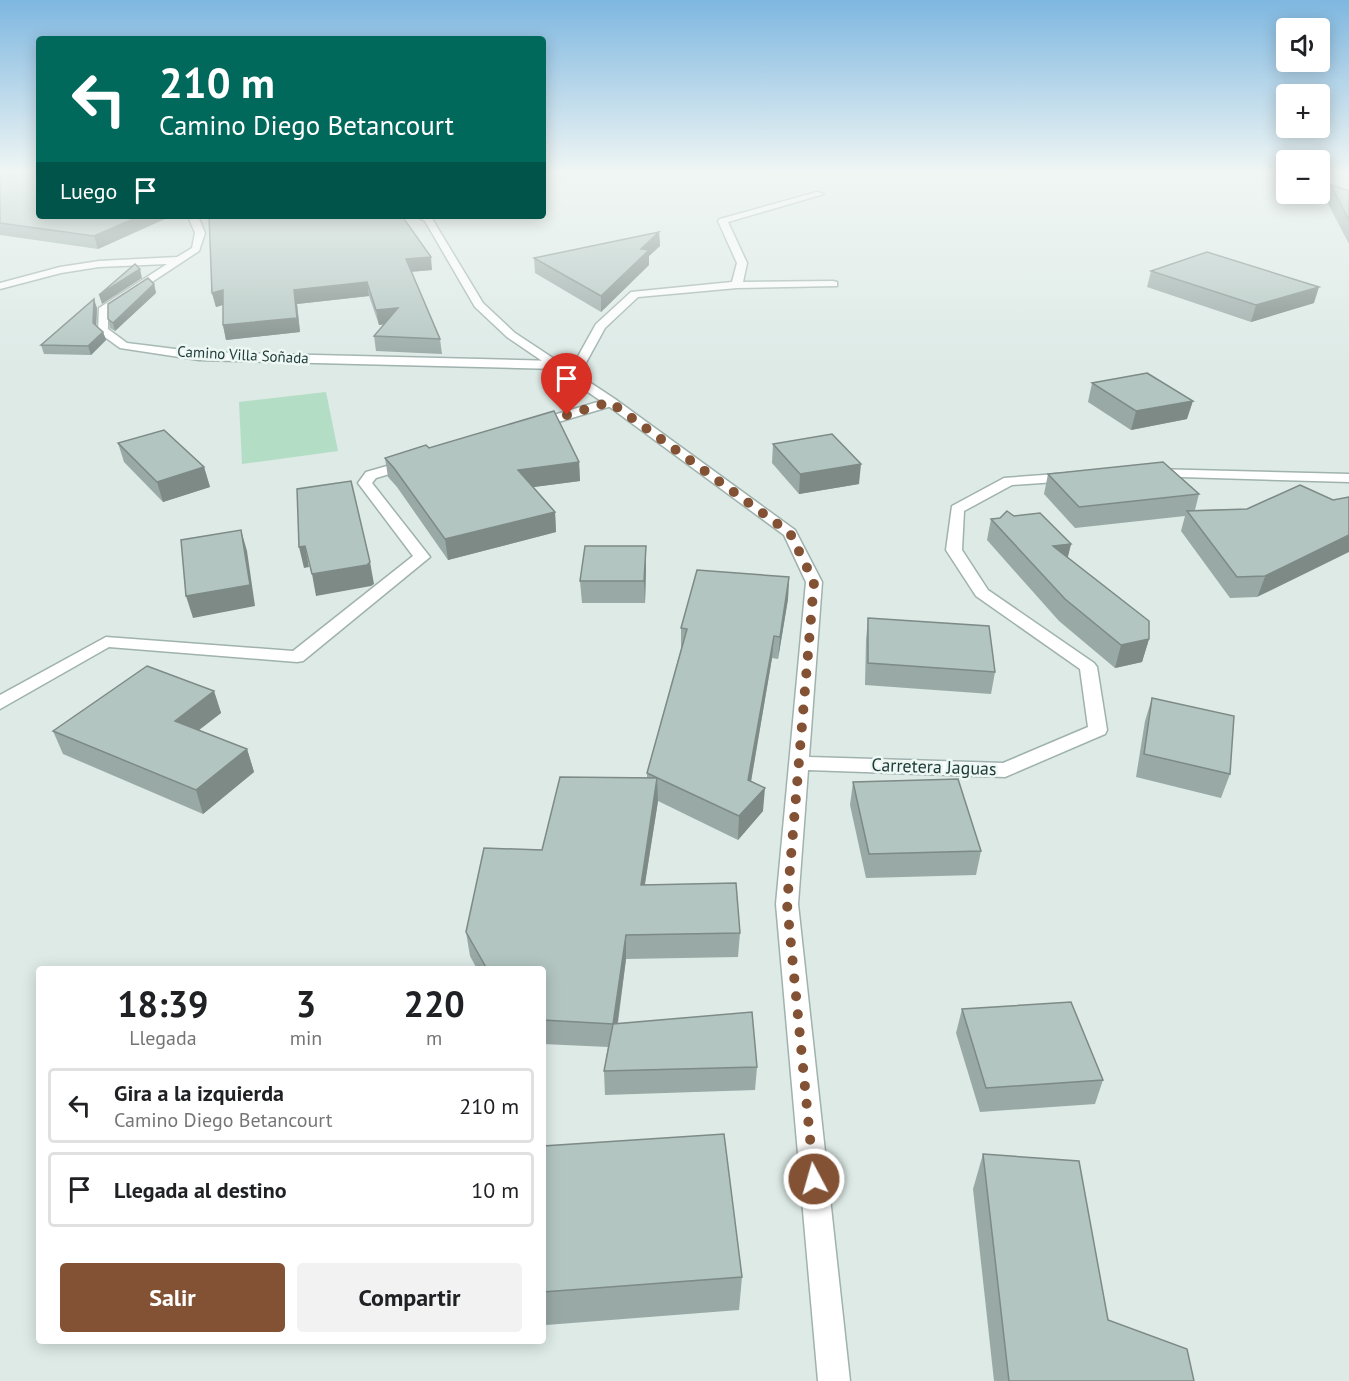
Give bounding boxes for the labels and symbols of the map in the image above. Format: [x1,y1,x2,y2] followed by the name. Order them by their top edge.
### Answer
[177,342,309,367] street label: Camino Villa Soñada
[541,353,592,415] pin
[871,753,997,780] street label: Carretera Jaguas
[782,1147,846,1211] position arrow

